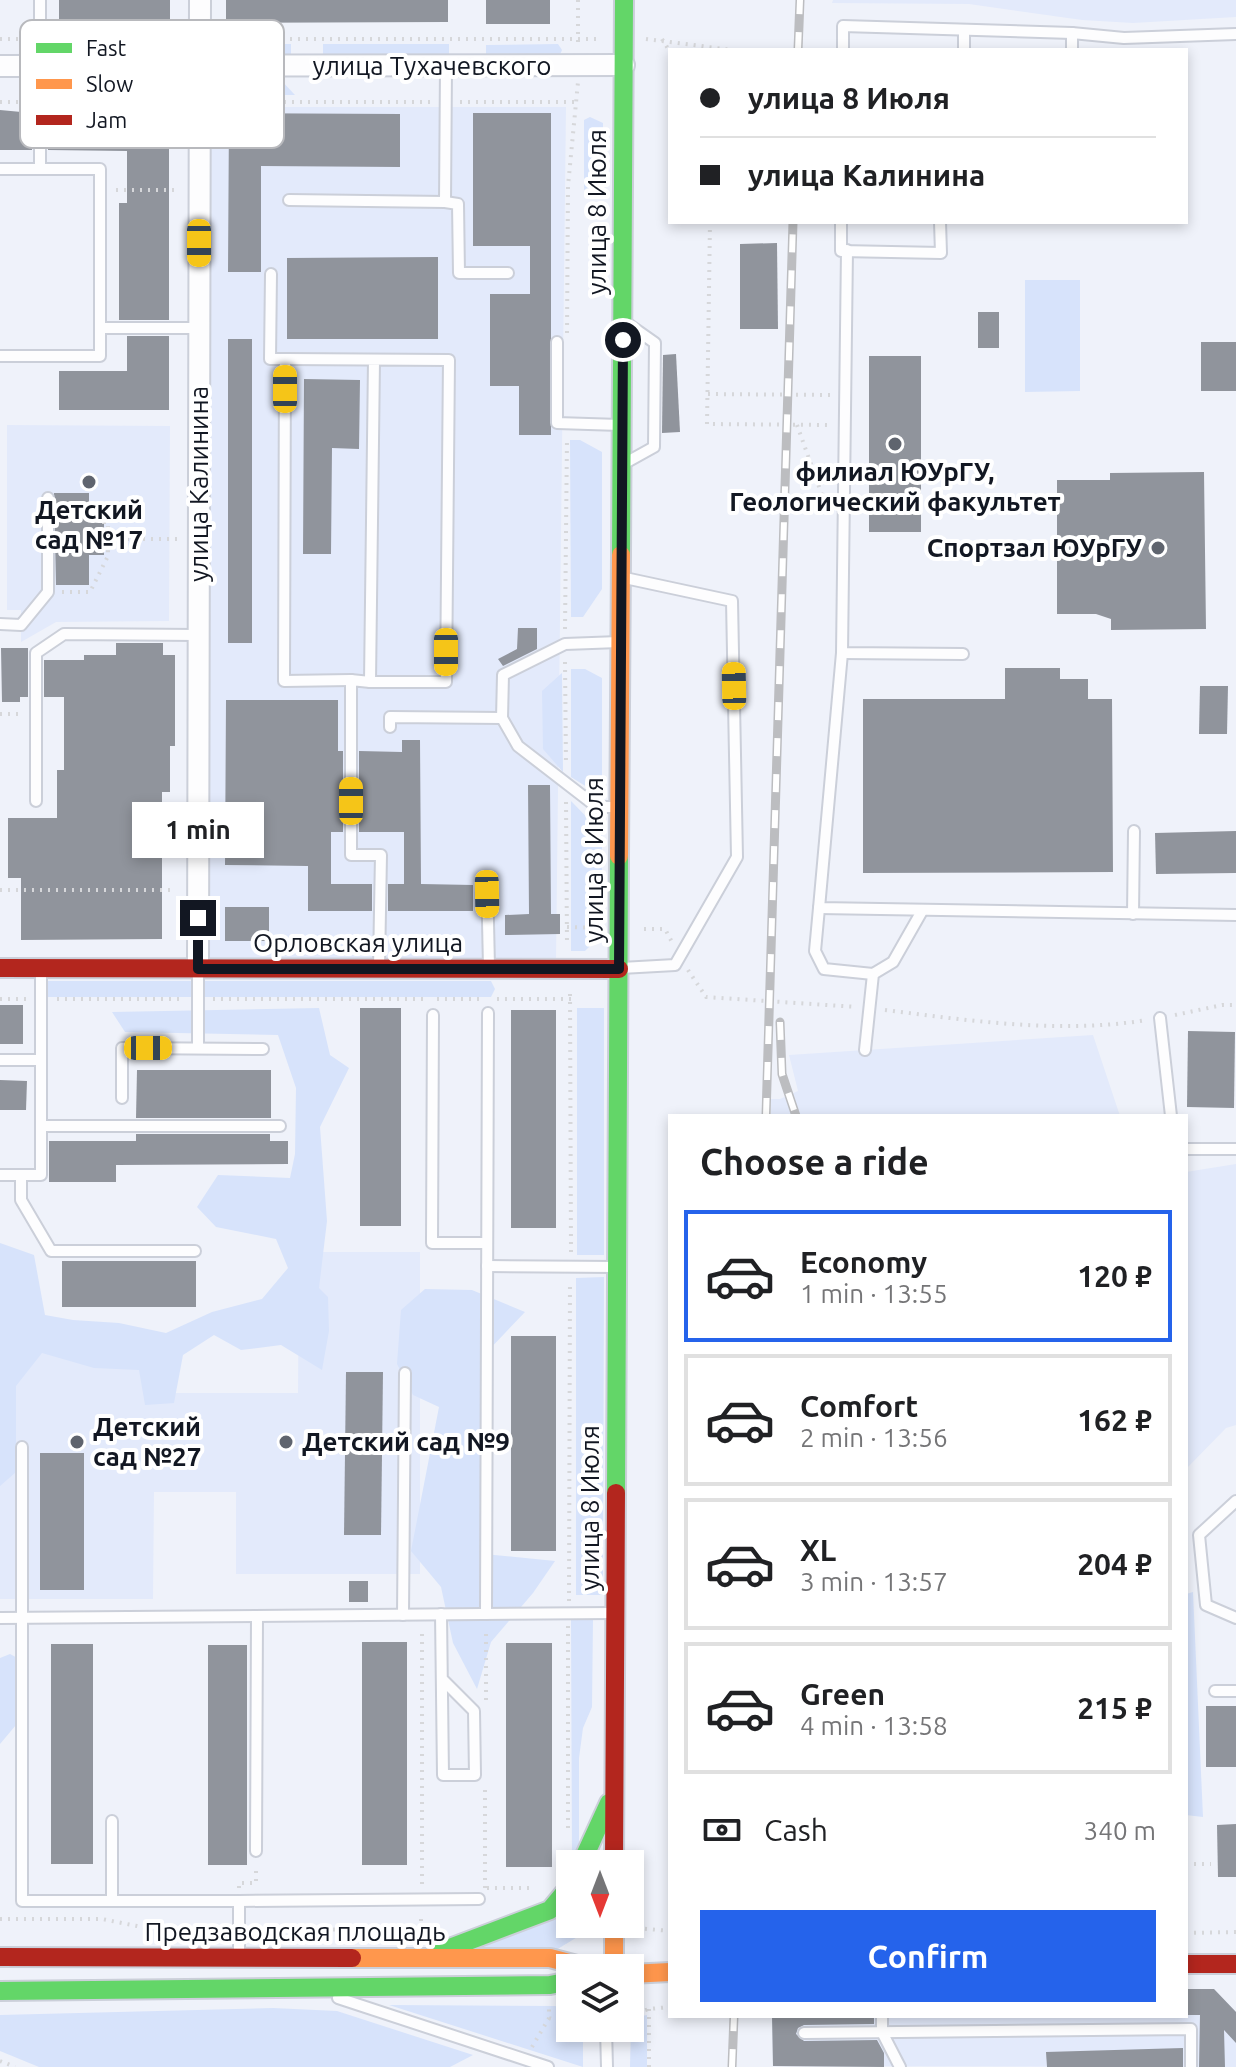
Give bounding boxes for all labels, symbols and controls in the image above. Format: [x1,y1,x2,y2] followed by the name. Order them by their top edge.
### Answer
[20,20,284,148] legend
[86,35,127,60] text: Fast
[313,51,551,80] street label: улица Тухачевского
[86,71,133,96] text: Slow
[748,81,950,115] text: улица 8 Июля
[86,107,127,132] text: Jam
[582,129,611,295] street label: улица 8 Июля
[748,158,985,192] text: улица Калинина
[187,219,211,267] car
[605,322,641,358] route start
[273,365,297,413] car
[184,386,213,582] street label: улица Калинина
[886,435,904,453] marker: филиал ЮУрГУ, Геологический факультет
[729,457,1061,516] place label: филиал ЮУрГУ, Геологический факультет
[80,473,98,491] marker: Детский сад №17
[35,495,143,554] place label: Детский сад №17
[927,533,1143,562] place label: Спортзал ЮУрГУ
[1149,539,1167,557] marker: Спортзал ЮУрГУ
[434,628,458,676] car
[722,662,746,710] car
[339,777,363,825] car
[579,777,608,943] street label: улица 8 Июля
[132,802,264,858] callout: 1 min
[165,815,231,844] text: 1 min
[475,870,499,918] car
[180,900,216,936] route end
[253,928,463,957] street label: Орловская улица
[124,1036,172,1060] car
[700,1141,929,1182] text: Choose a ride
[704,1240,776,1312] icon: car
[800,1245,927,1279] text: Economy
[1077,1259,1152,1293] text: 120 ₽
[800,1279,948,1308] text: 1 min · 13:55
[704,1384,776,1456] icon: car
[800,1389,918,1423] text: Comfort
[1077,1403,1152,1437] text: 162 ₽
[93,1412,201,1471] place label: Детский сад №27
[800,1423,948,1452] text: 2 min · 13:56
[575,1425,604,1591] street label: улица 8 Июля
[302,1427,510,1456] place label: Детский сад №9
[68,1433,86,1451] marker: Детский сад №27
[277,1433,295,1451] marker: Детский сад №9
[704,1528,776,1600] icon: car
[800,1533,836,1567] text: XL
[1077,1547,1152,1581] text: 204 ₽
[800,1567,948,1596] text: 3 min · 13:57
[704,1672,776,1744] icon: car
[800,1677,885,1711] text: Green
[1077,1691,1152,1725] text: 215 ₽
[800,1711,948,1740] text: 4 min · 13:58
[700,1808,744,1852] icon: cash
[764,1813,828,1847] text: Cash
[1084,1816,1156,1845] text: 340 m
[556,1850,644,1938] north arrow
[556,1850,644,2042] map controls
[700,1910,1156,2002] button: Confirm
[145,1917,445,1946] street label: Предзаводская площадь
[556,1954,644,2042] button: layers

